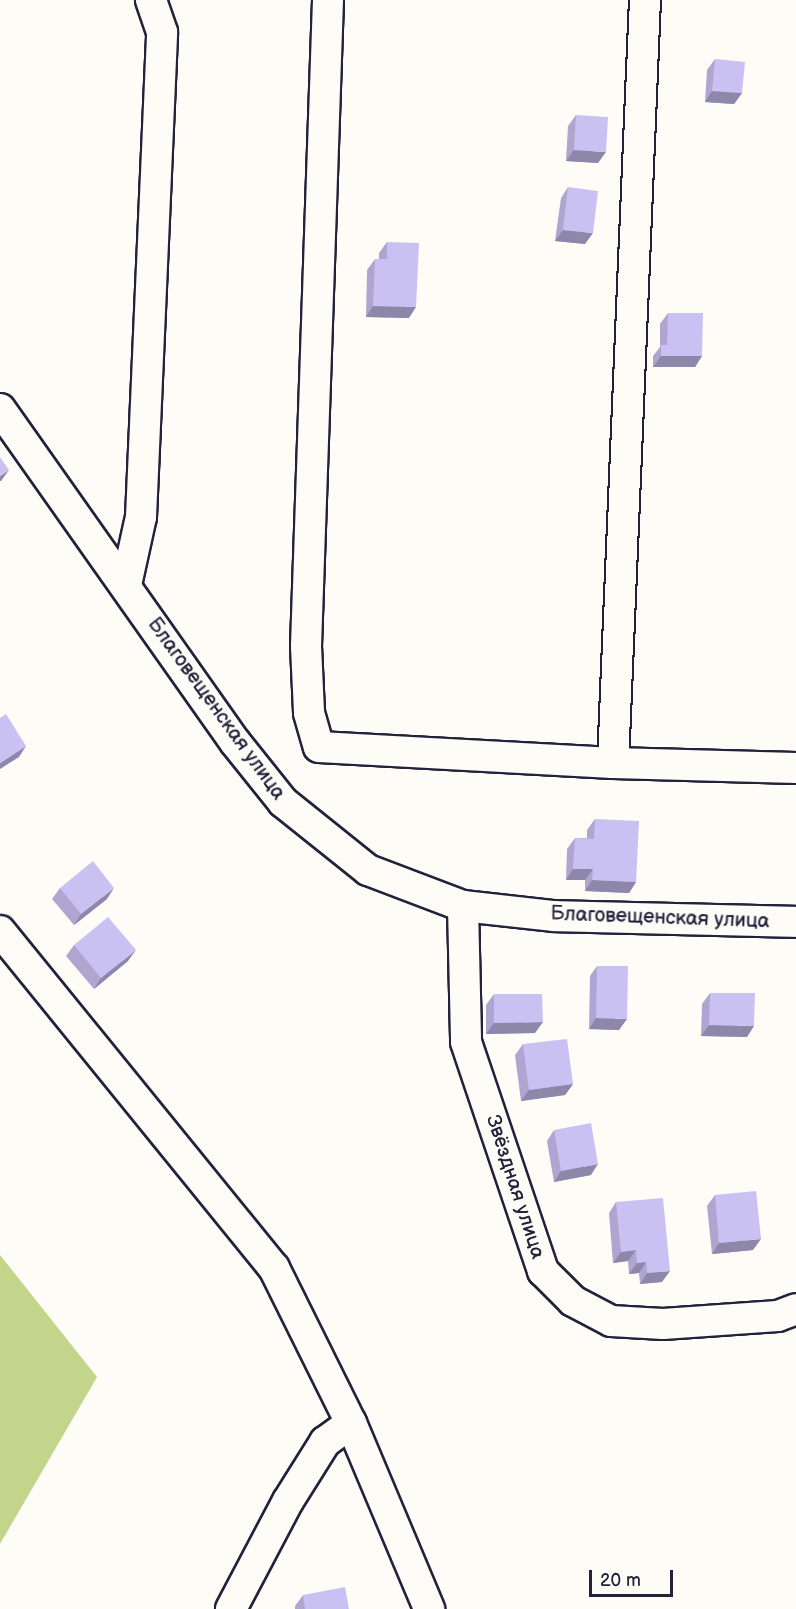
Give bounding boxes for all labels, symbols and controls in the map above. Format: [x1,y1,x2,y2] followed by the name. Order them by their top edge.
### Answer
[142,613,290,805] street label: Благовещенская улица
[550,902,770,934] street label: Благовещенская улица
[480,1112,550,1262] street label: Звёздная улица
[592,1558,676,1596] scale bar
[600,1570,641,1591] text: 20 m

